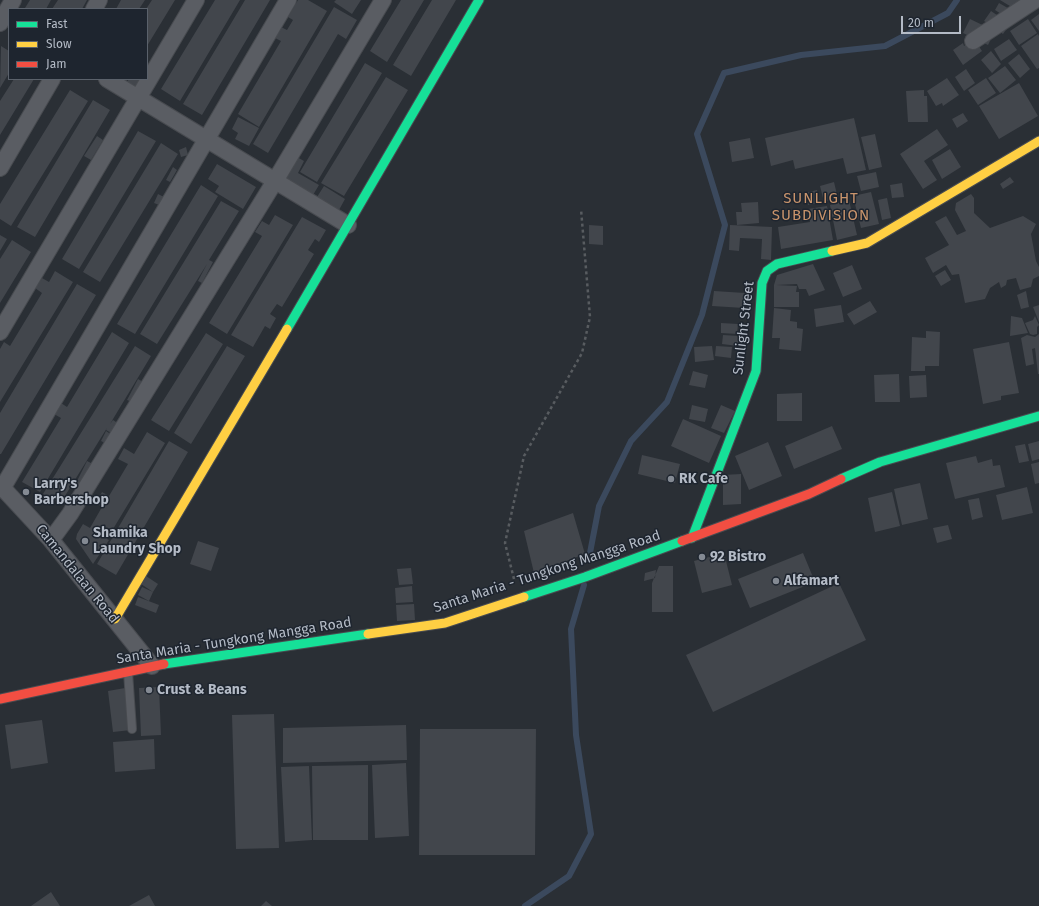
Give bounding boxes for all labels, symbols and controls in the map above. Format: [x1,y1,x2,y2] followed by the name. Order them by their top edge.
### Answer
[8,8,148,80] legend
[903,8,963,34] scale bar
[908,16,934,30] text: 20 m
[46,17,68,31] text: Fast
[46,37,72,51] text: Slow
[46,57,66,71] text: Jam
[772,190,870,225] district label: SUNLIGHT SUBDIVISION
[730,280,758,376] street label: Sunlight Street
[679,471,728,487] place label: RK Cafe
[666,474,676,484] marker: RK Cafe
[34,476,109,508] place label: Larry's Barbershop
[21,487,31,497] marker: Larry's Barbershop
[32,521,122,627] street label: Camandalaan Road
[93,525,181,558] place label: Shamika Laundry Shop
[431,527,663,617] street label: Santa Maria - Tungkong Mangga Road
[80,536,90,546] marker: Shamika Laundry Shop
[710,549,766,565] place label: 92 Bistro
[697,552,707,562] marker: 92 Bistro
[784,573,839,589] place label: Alfamart
[771,576,781,586] marker: Alfamart
[115,614,353,668] street label: Santa Maria - Tungkong Mangga Road
[157,682,247,698] place label: Crust & Beans
[144,685,154,695] marker: Crust & Beans

